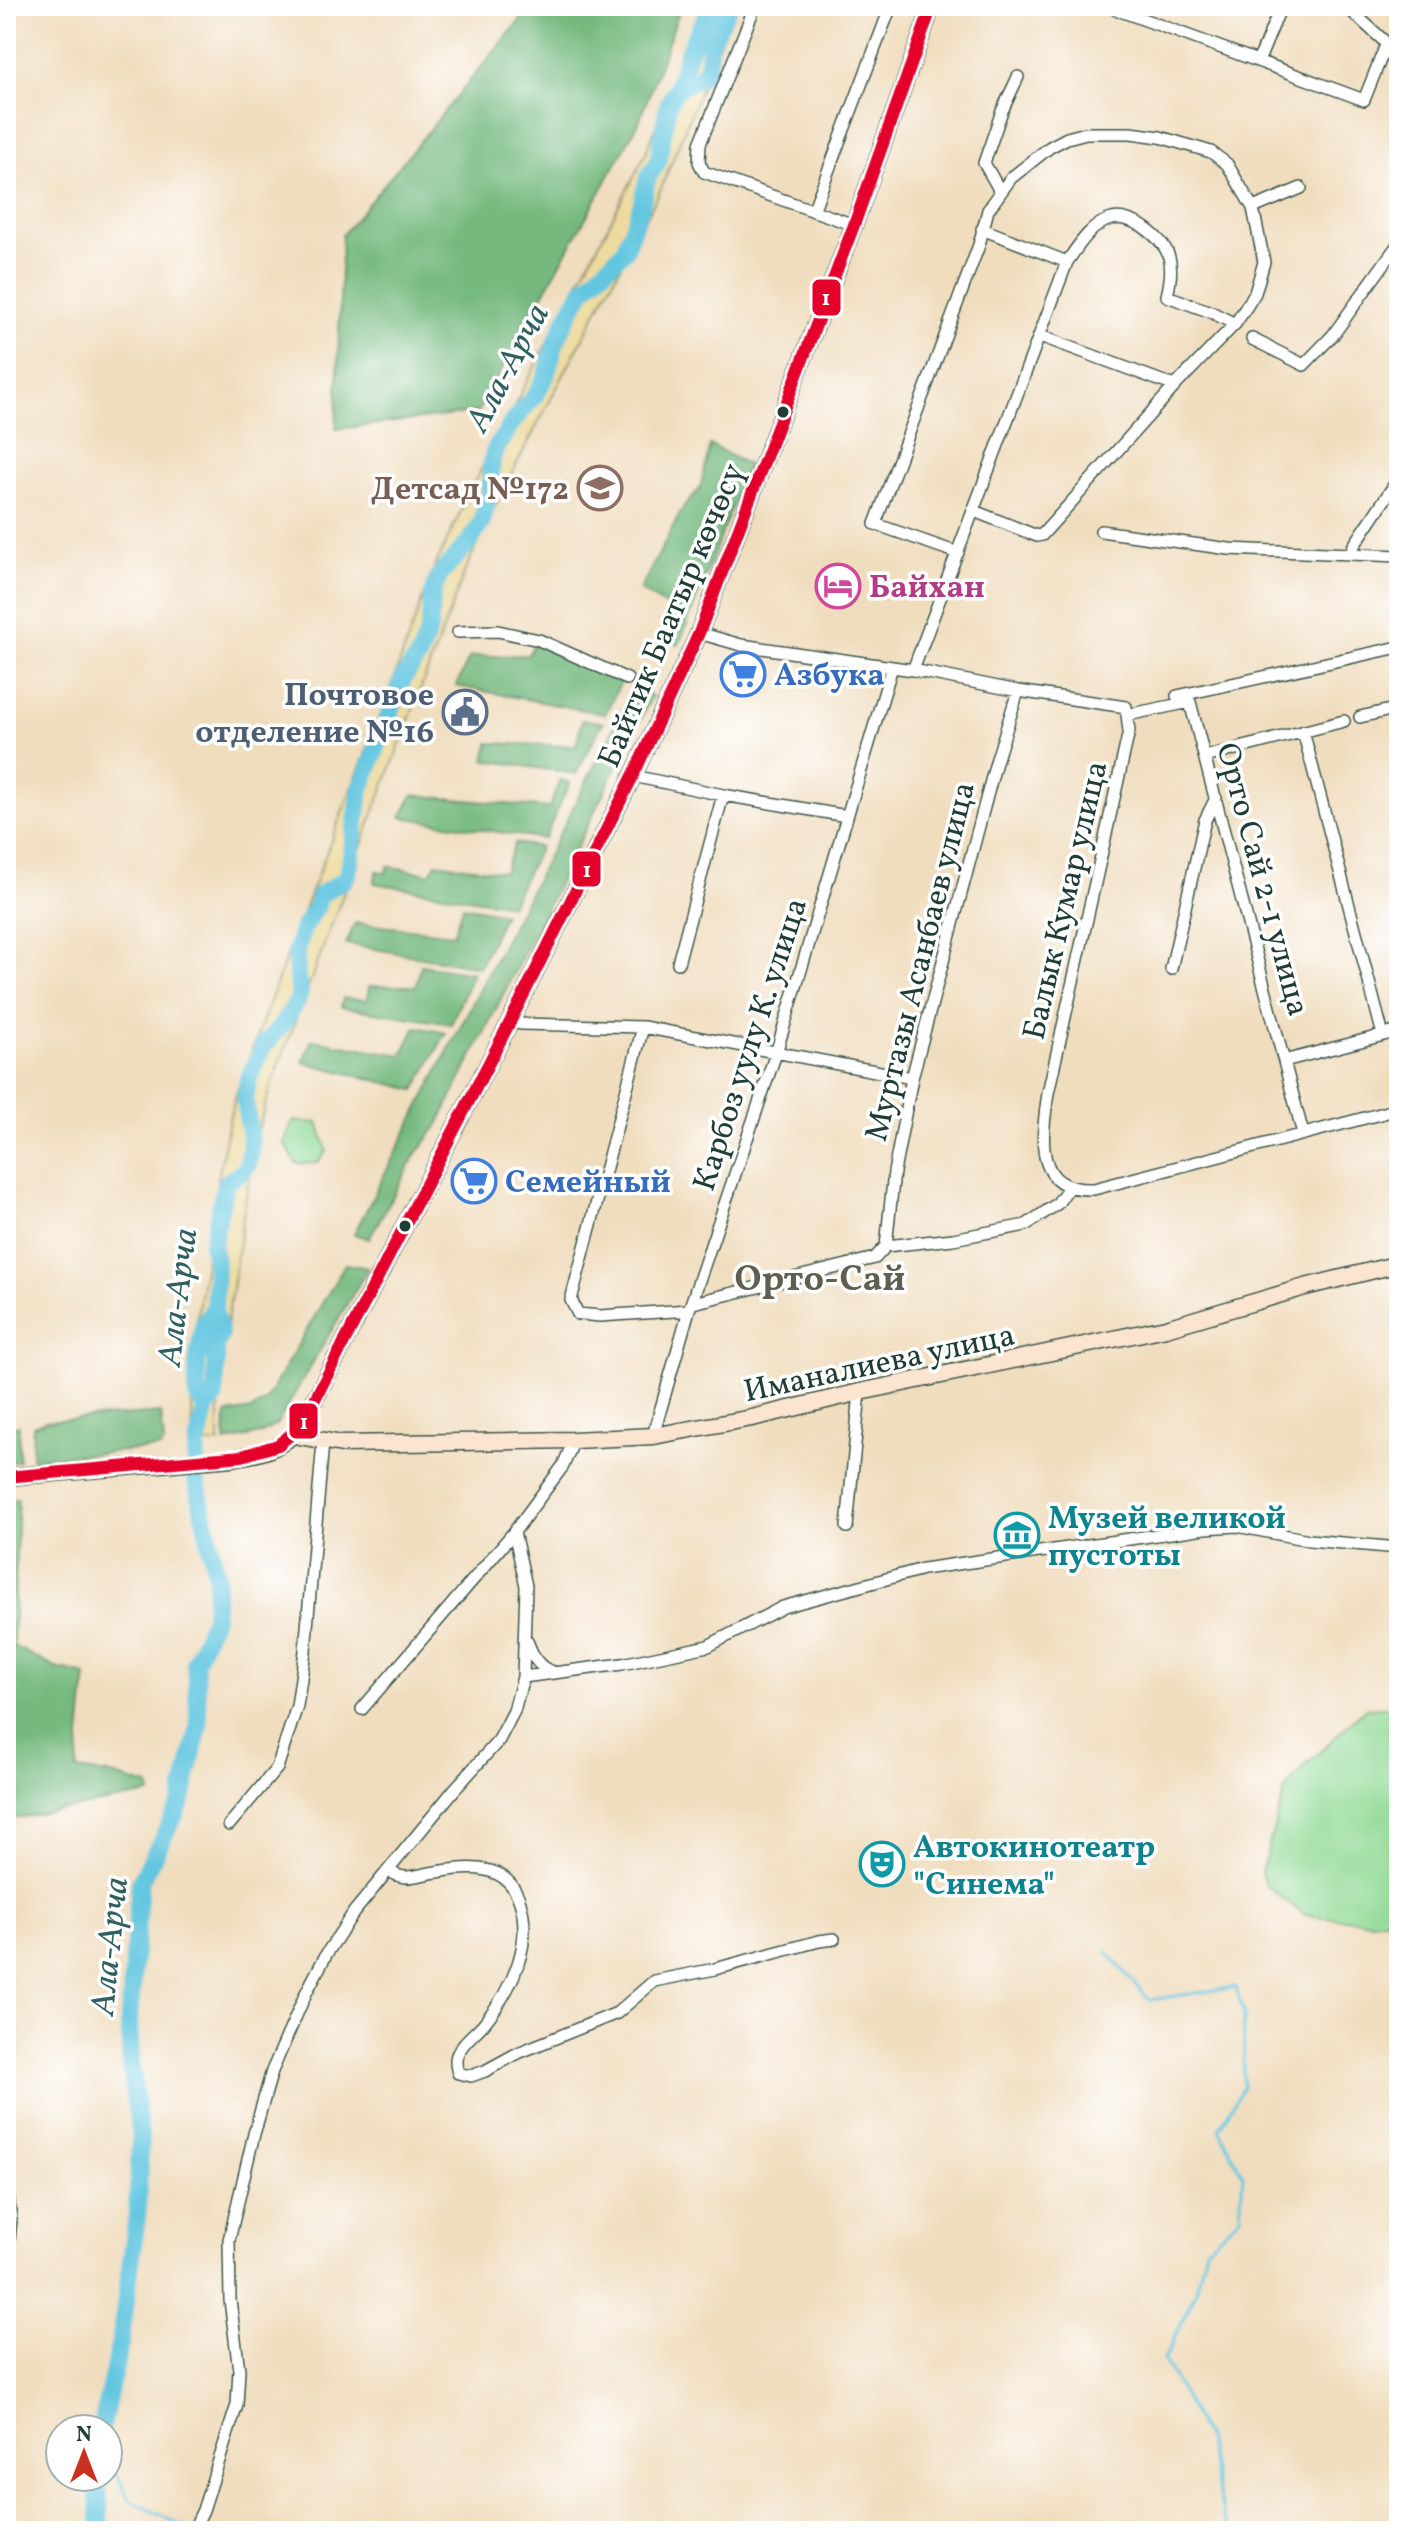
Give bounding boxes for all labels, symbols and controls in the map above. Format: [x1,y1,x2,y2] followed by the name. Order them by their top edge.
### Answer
[811,278,842,317] line badge: 1
[822,284,830,315] text: 1
[455,296,562,442] water label: Ала-Арча
[775,404,791,420] unlabelled marker
[589,457,757,775] street label: Байтик Баатыр көчөсү
[576,464,624,512] school or university icon: Детсад №172
[371,469,569,513] place label: Детсад №172
[814,562,862,610] hotel icon: Байхан
[869,567,985,611] place label: Байхан
[719,650,767,698] supermarket icon: Азбука
[774,655,885,699] place label: Азбука
[195,675,434,756] place label: Почтовое отделение №16
[441,688,489,736] public building icon: Почтовое отделение №16
[1203,738,1319,1021] street label: Орто Сай 2-1 улица
[1013,757,1120,1045] street label: Балык Кумар улица
[856,777,988,1146] street label: Муртазы Асанбаев улица
[571,850,602,888] line badge: 1
[583,856,591,887] text: 1
[684,893,820,1197] street label: Карбоз уулу К. улица
[450,1157,498,1205] supermarket icon: Семейный
[505,1162,671,1206] place label: Семейный
[397,1218,413,1234] unlabelled marker
[148,1226,211,1370] water label: Ала-Арча
[735,1256,905,1306] district label: Орто-Сай
[740,1315,1019,1415] street label: Иманалиева улица
[288,1402,319,1440] line badge: 1
[300,1408,308,1439] text: 1
[1048,1498,1286,1579] place label: Музей великой пустоты
[993,1511,1041,1559] museum icon: Музей великой пустоты
[913,1827,1155,1908] place label: Автокинотеатр "Синема"
[858,1840,906,1888] theatre icon: Автокинотеатр "Синема"
[81,1875,142,2019] water label: Ала-Арча
[44,2413,124,2493] north arrow
[76,2420,92,2451] text: N

